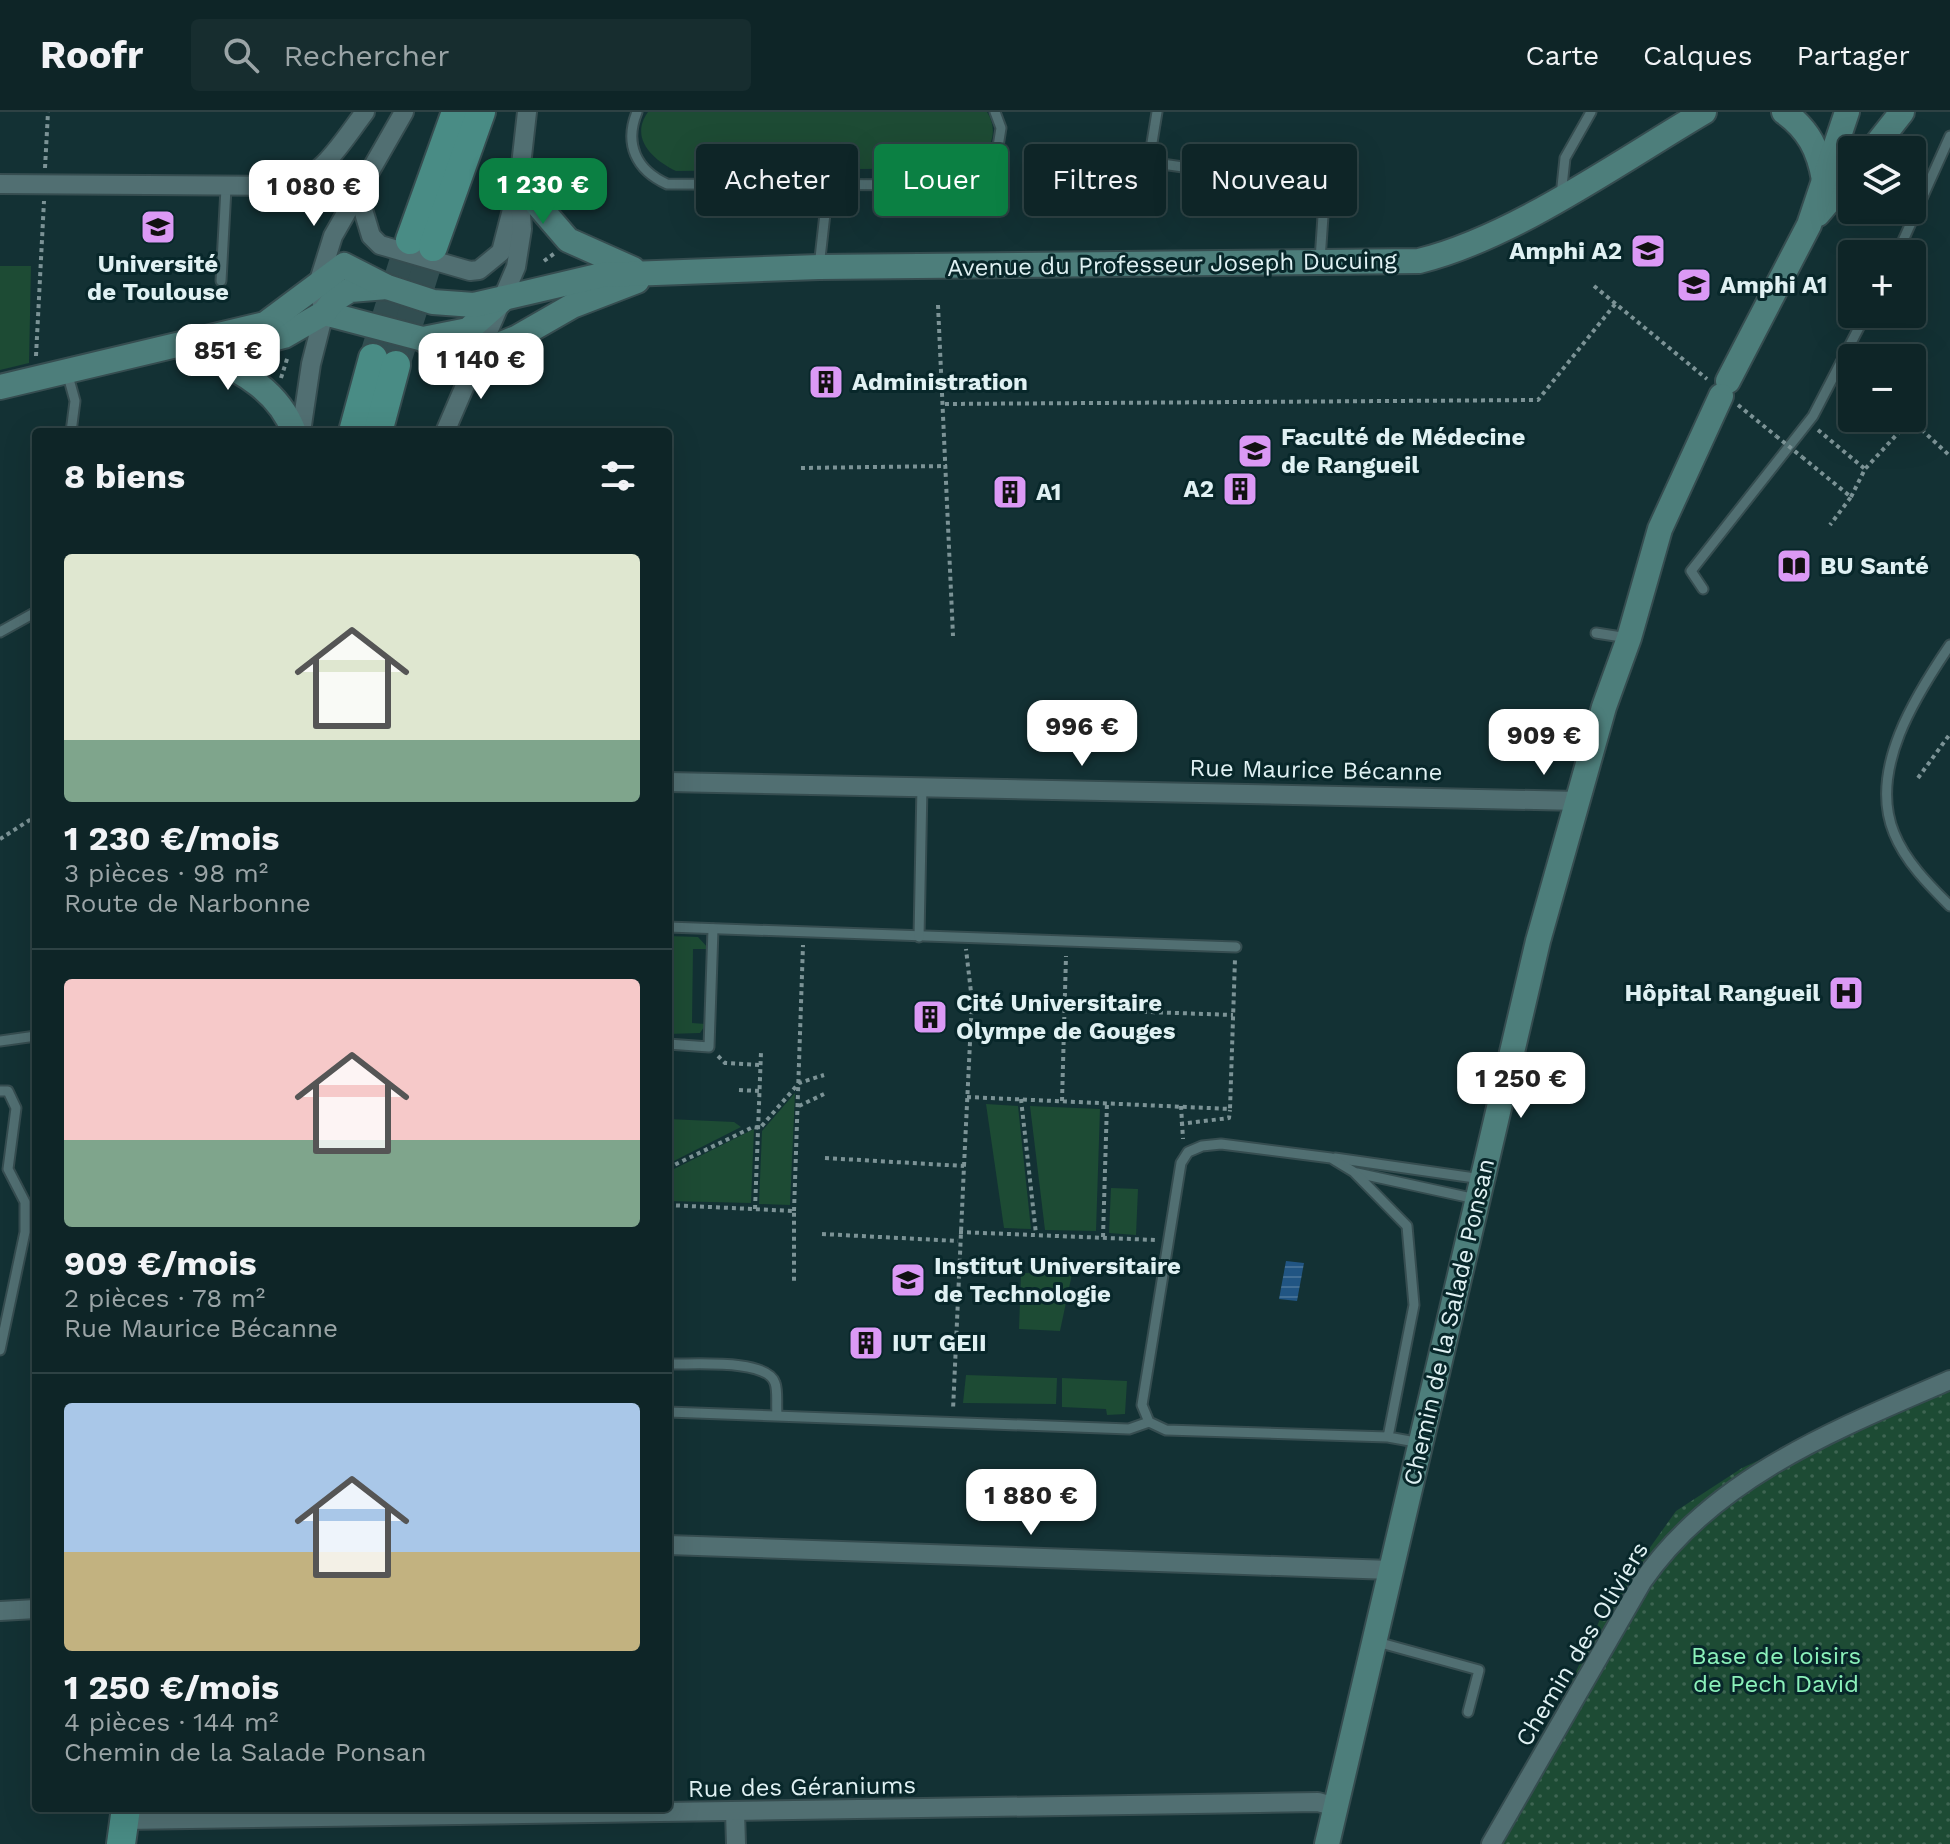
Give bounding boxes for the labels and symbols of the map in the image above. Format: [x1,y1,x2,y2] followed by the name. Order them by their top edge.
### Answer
[469,158,617,226] pin: 1 230 €
[240,160,388,228] pin: 1 080 €
[139,208,177,246] school or university icon: Université de Toulouse
[1629,232,1667,270] school or university icon: Amphi A2
[1509,237,1622,265] place label: Amphi A2
[947,246,1397,282] street label: Avenue du Professeur Joseph Ducuing
[87,250,229,306] place label: Université de Toulouse
[1675,266,1713,304] school or university icon: Amphi A1
[1720,271,1827,299] place label: Amphi A1
[172,324,284,392] pin: 851 €
[407,333,555,401] pin: 1 140 €
[807,363,845,401] building icon: Administration
[852,368,1028,396] place label: Administration
[1281,423,1525,479] place label: Faculté de Médecine de Rangueil
[1236,432,1274,470] school or university icon: Faculté de Médecine de Rangueil
[1221,470,1259,508] building icon: A2
[991,473,1029,511] building icon: A1
[1183,475,1214,503] place label: A2
[1036,478,1061,506] place label: A1
[1775,547,1813,585] library icon: BU Santé
[1820,552,1929,580] place label: BU Santé
[1026,700,1138,768] pin: 996 €
[1488,709,1600,777] pin: 909 €
[1189,754,1443,786] street label: Rue Maurice Bécanne
[1827,974,1865,1012] hospital icon: Hôpital Rangueil
[1625,979,1820,1007] place label: Hôpital Rangueil
[956,989,1176,1045] place label: Cité Universitaire Olympe de Gouges
[911,998,949,1036] building icon: Cité Universitaire Olympe de Gouges
[1447,1052,1595,1120] pin: 1 250 €
[1398,1156,1500,1488] street label: Chemin de la Salade Ponsan
[934,1252,1181,1308] place label: Institut Universitaire de Technologie
[889,1261,927,1299] school or university icon: Institut Universitaire de Technologie
[847,1324,885,1362] building icon: IUT GEII
[892,1329,987,1357] place label: IUT GEII
[957,1469,1105,1537] pin: 1 880 €
[1510,1537,1654,1751] street label: Chemin des Oliviers
[1691,1642,1861,1698] park label: Base de loisirs de Pech David
[688,1771,916,1803] street label: Rue des Géraniums

